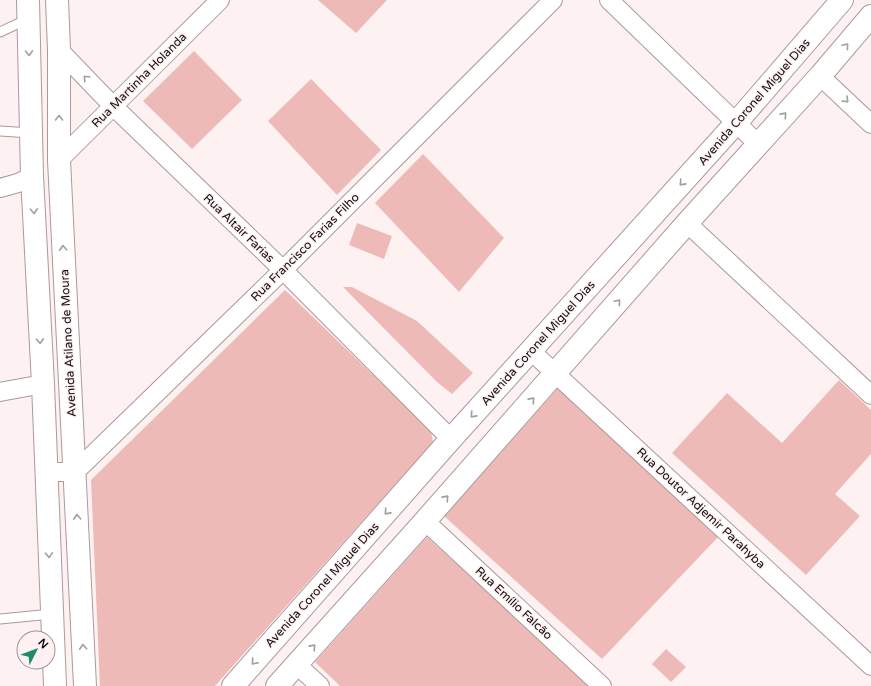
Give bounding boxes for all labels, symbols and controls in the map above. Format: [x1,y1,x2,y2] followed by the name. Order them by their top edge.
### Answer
[89,30,189,130] street label: Rua Martinha Holanda
[695,36,813,168] street label: Avenida Coronel Miguel Dias
[841,43,848,50] one-way arrow
[25,50,33,56] one-way arrow
[83,75,91,83] one-way arrow
[841,95,849,103] one-way arrow
[779,112,787,120] one-way arrow
[55,115,63,121] one-way arrow
[679,178,687,186] one-way arrow
[248,190,362,304] street label: Rua Francisco Farias Filho
[201,191,277,265] street label: Rua Altair Farias
[29,208,38,214] one-way arrow
[59,245,68,251] one-way arrow
[57,269,79,417] street label: Avenida Atilano de Moura
[478,277,598,408] street label: Avenida Coronel Miguel Dias
[613,300,620,307] one-way arrow
[36,338,45,344] one-way arrow
[527,398,534,405] one-way arrow
[471,410,478,418] one-way arrow
[634,445,768,571] street label: Rua Doutor Adjemir Parahyba
[441,495,448,502] one-way arrow
[384,507,392,515] one-way arrow
[73,514,81,520] one-way arrow
[262,519,382,650] street label: Avenida Coronel Miguel Dias
[45,552,54,558] one-way arrow
[473,564,555,642] street label: Rua Emílio Falcão
[16,630,56,670] north arrow
[35,636,51,651] text: N
[79,644,87,650] one-way arrow
[308,644,316,652] one-way arrow
[252,657,259,665] one-way arrow

